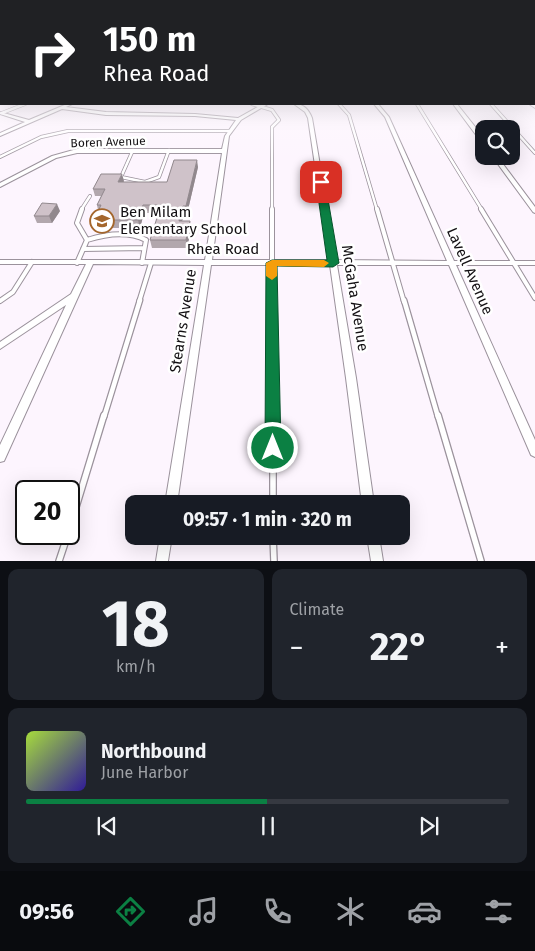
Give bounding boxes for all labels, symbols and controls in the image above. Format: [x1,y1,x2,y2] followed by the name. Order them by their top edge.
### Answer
[103,18,196,60] text: 150 m
[20,20,85,85] icon: right
[103,60,210,87] text: Rhea Road
[475,120,520,165] map controls
[475,120,520,165] button: search
[70,134,146,150] street label: Boren Avenue
[300,161,342,203] pin
[307,168,335,196] icon: arrive
[120,203,248,238] place label: Ben Milam Elementary School
[89,208,115,234] school or university icon: Ben Milam Elementary School
[443,225,497,317] street label: Lavell Avenue
[187,240,259,258] street label: Rhea Road
[338,244,372,352] street label: McGaha Avenue
[166,268,200,374] street label: Stearns Avenue
[246,421,298,473] position arrow
[15,480,80,545] speed limit sign: 20
[183,508,352,531] text: 09:57 · 1 min · 320 m
[102,585,170,663] text: 18
[290,600,344,619] text: Climate
[370,624,429,670] text: 22°
[290,631,304,664] text: −
[495,631,509,664] text: +
[116,657,156,676] text: km/h
[101,740,206,763] text: Northbound
[101,763,188,782] text: June Harbor
[93,812,121,840] icon: previous
[254,812,282,840] icon: pause
[415,812,443,840] icon: next
[113,894,148,929] icon: directions
[186,894,221,929] icon: music
[260,894,295,929] icon: phone
[333,894,368,929] icon: climate
[407,894,442,929] icon: car
[481,894,516,929] icon: filters
[19,898,74,925] text: 09:56

